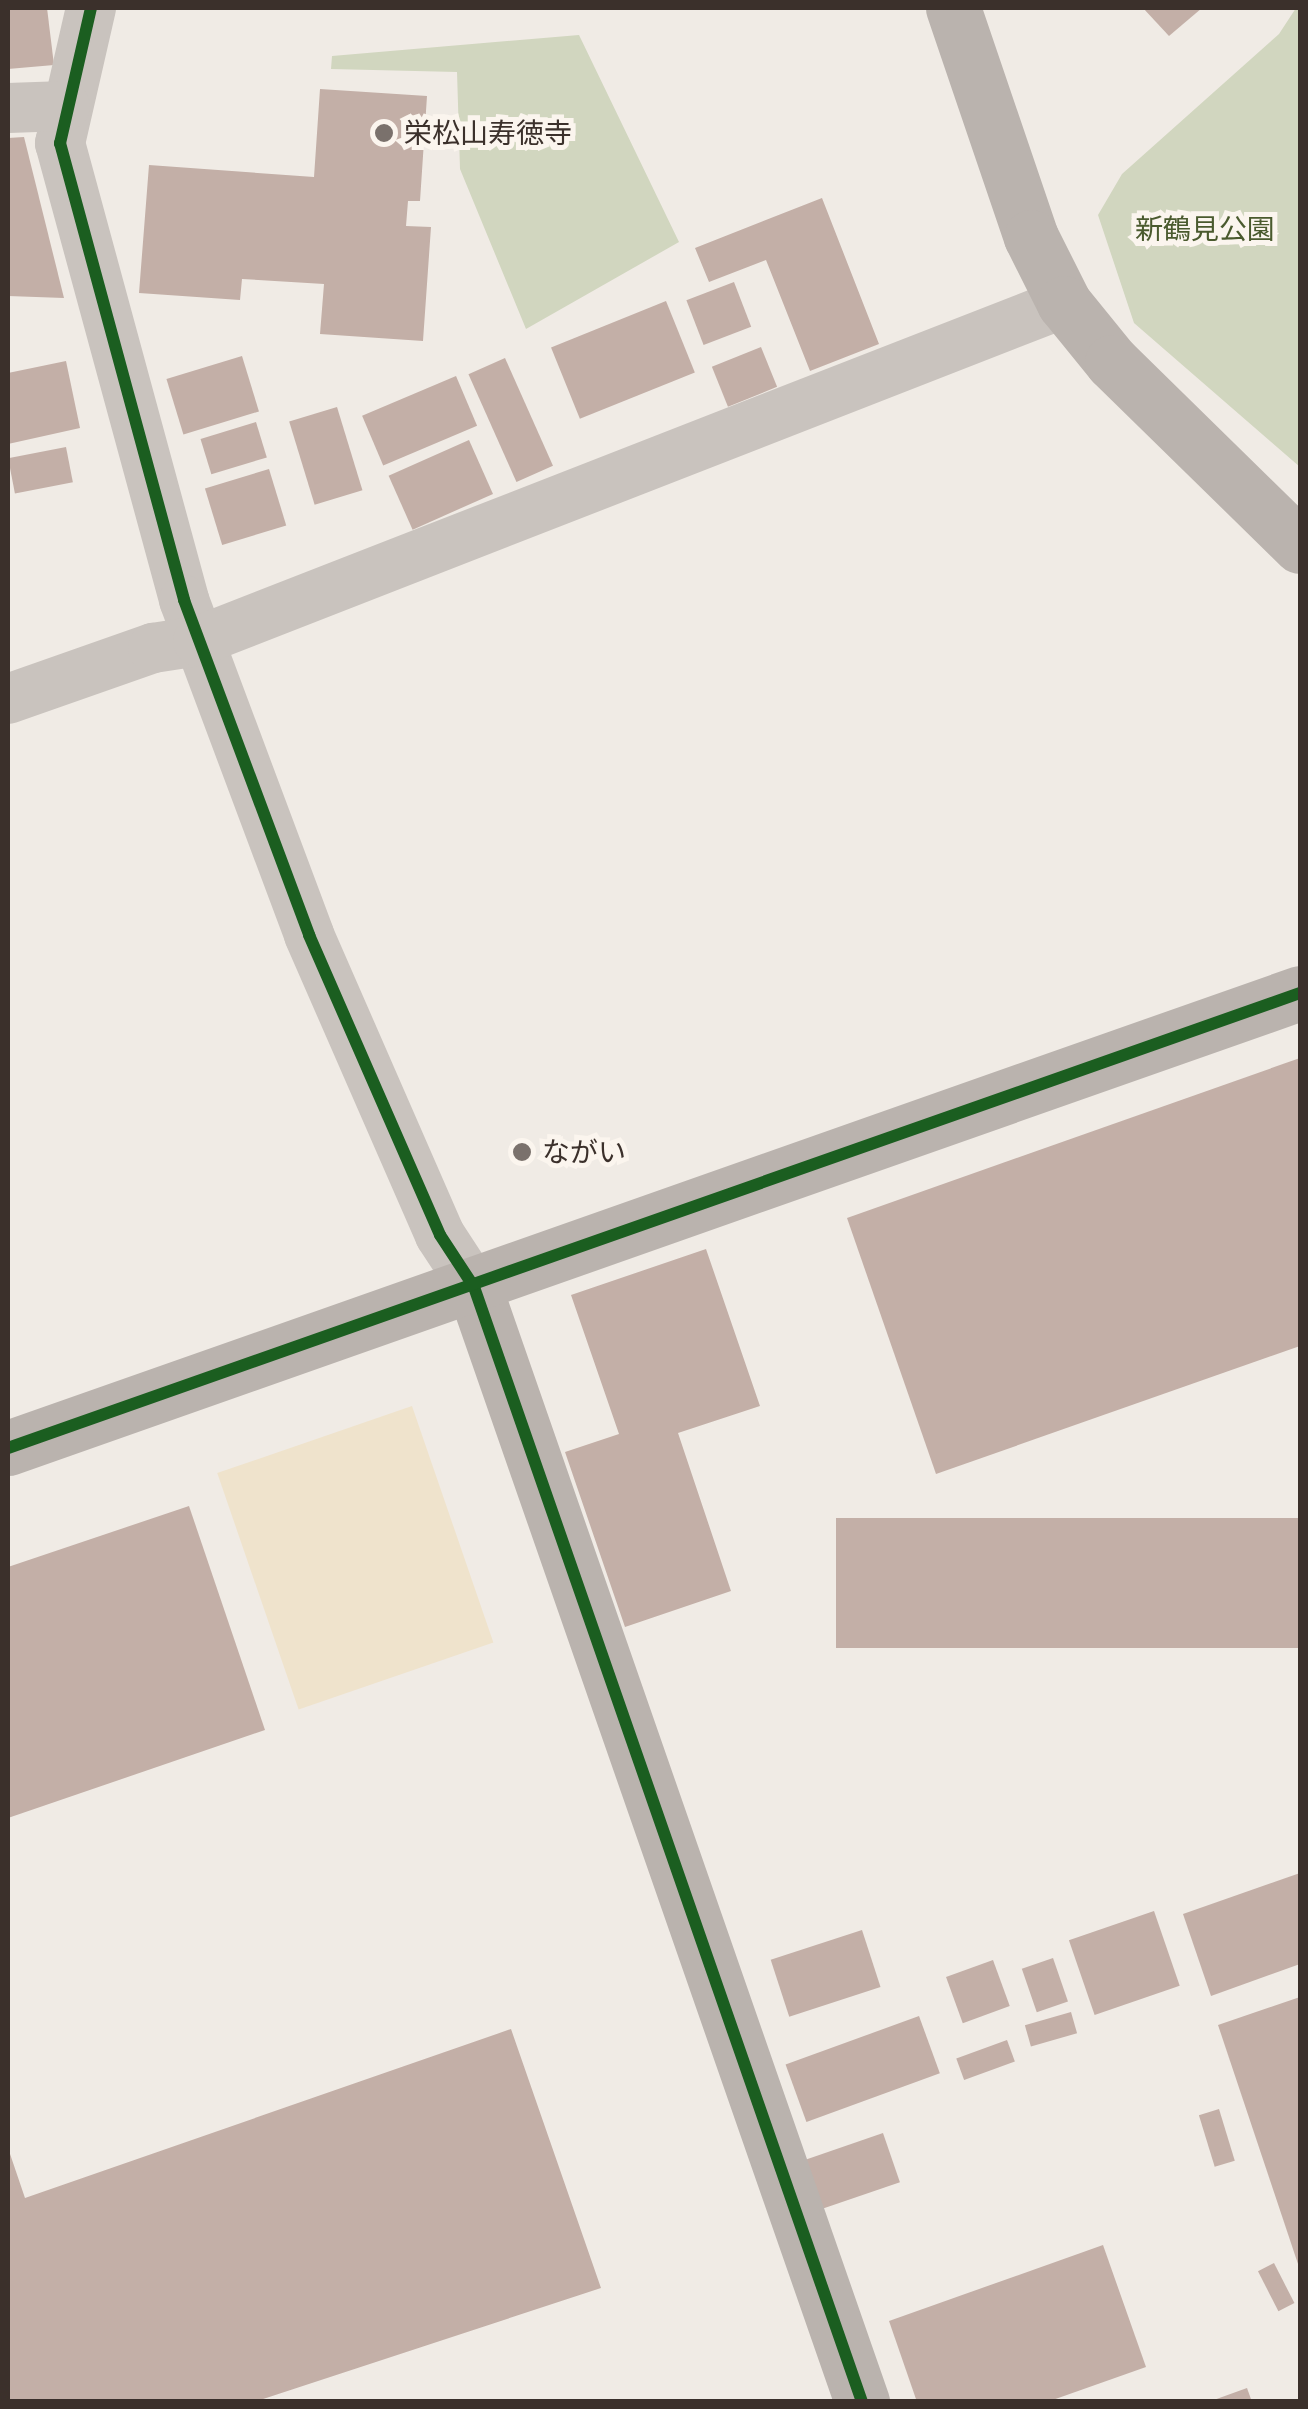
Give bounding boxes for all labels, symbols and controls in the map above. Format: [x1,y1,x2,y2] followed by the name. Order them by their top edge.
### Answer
[404,116,572,150] place label: 栄松山寿徳寺
[373,122,395,144] marker: 栄松山寿徳寺
[1135,212,1275,246] park label: 新鶴見公園
[542,1135,626,1169] place label: ながい
[511,1141,533,1163] marker: ながい

